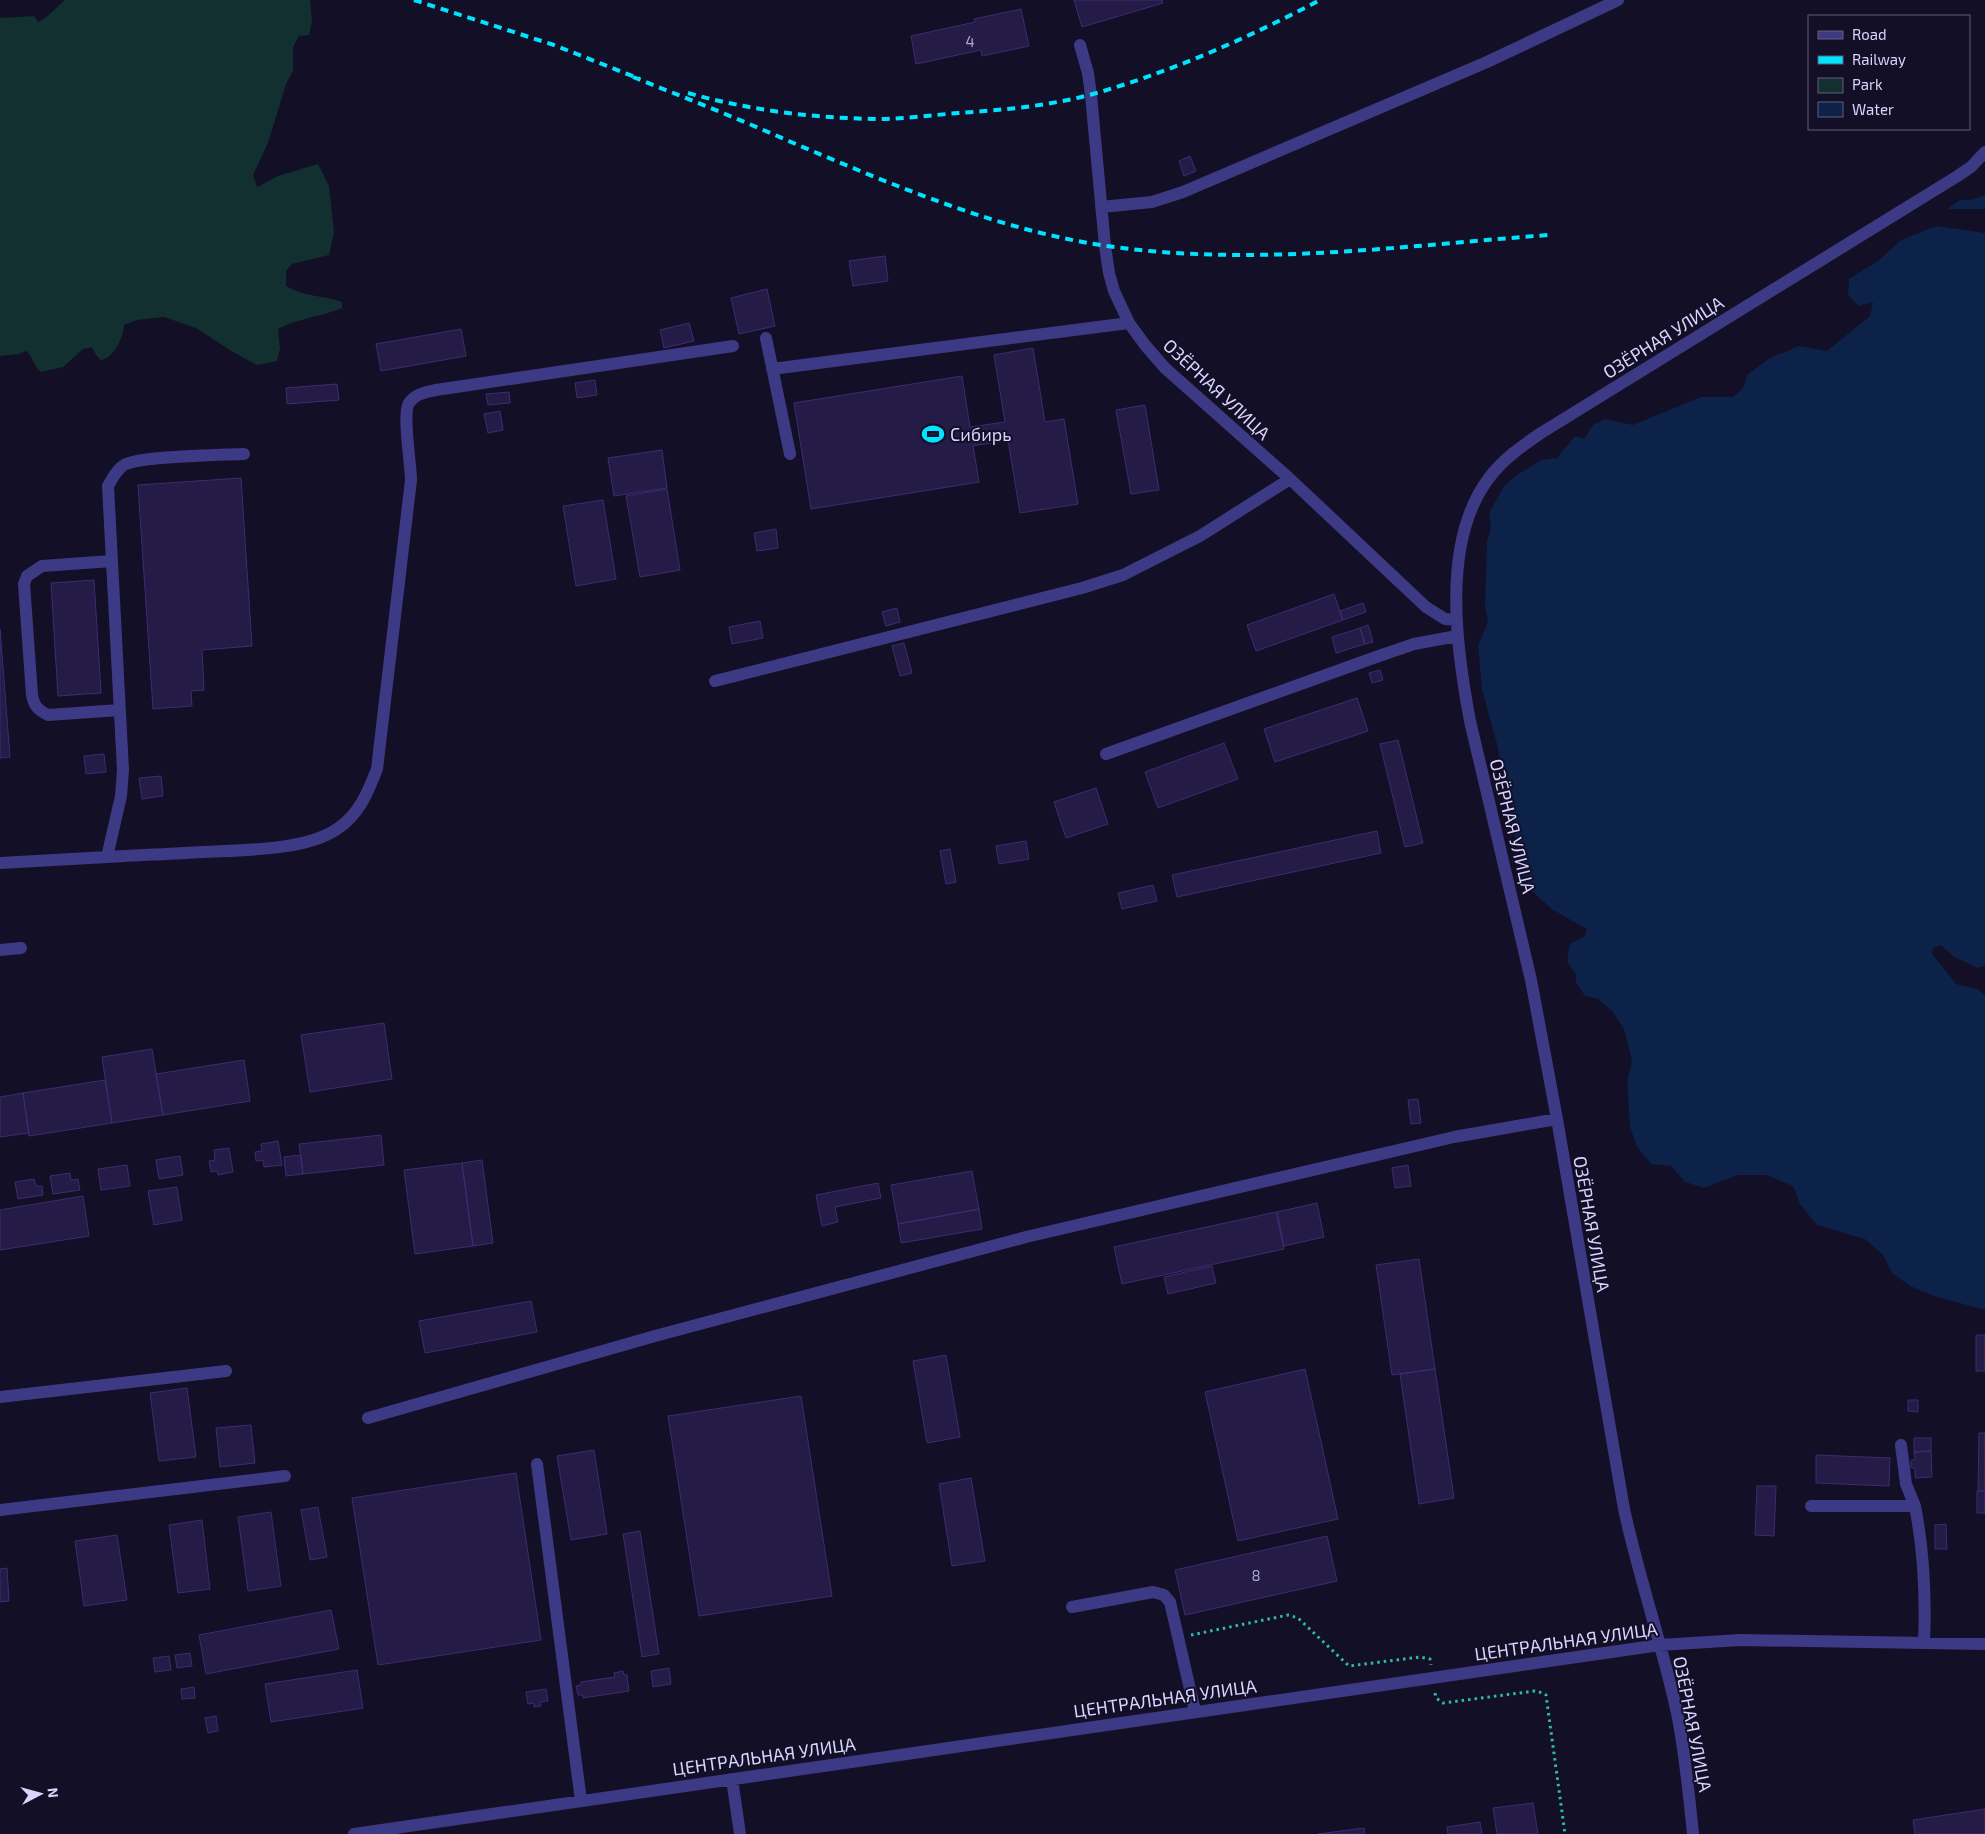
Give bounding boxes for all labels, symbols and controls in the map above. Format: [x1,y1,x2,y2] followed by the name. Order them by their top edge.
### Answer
[1808,15,1970,130] legend
[1852,25,1887,43] text: Road
[965,32,975,50] house number: 4
[1852,50,1906,68] text: Railway
[1852,75,1883,93] text: Park
[1852,100,1894,118] text: Water
[1599,291,1728,383] street label: ОЗЁРНАЯ УЛИЦА
[1159,334,1275,445] street label: ОЗЁРНАЯ УЛИЦА
[920,421,946,447] sports icon: Сибирь
[950,423,1012,445] place label: Сибирь
[1486,756,1541,896] street label: ОЗЁРНАЯ УЛИЦА
[1569,1154,1615,1295] street label: ОЗЁРНАЯ УЛИЦА
[1251,1566,1261,1584] house number: 8
[1473,1617,1660,1665] street label: ЦЕНТРАЛЬНАЯ УЛИЦА
[1669,1654,1717,1795] street label: ОЗЁРНАЯ УЛИЦА
[1072,1674,1259,1722] street label: ЦЕНТРАЛЬНАЯ УЛИЦА
[671,1732,858,1780] street label: ЦЕНТРАЛЬНАЯ УЛИЦА
[15,1769,65,1819] north arrow
[44,1787,62,1799] text: N

